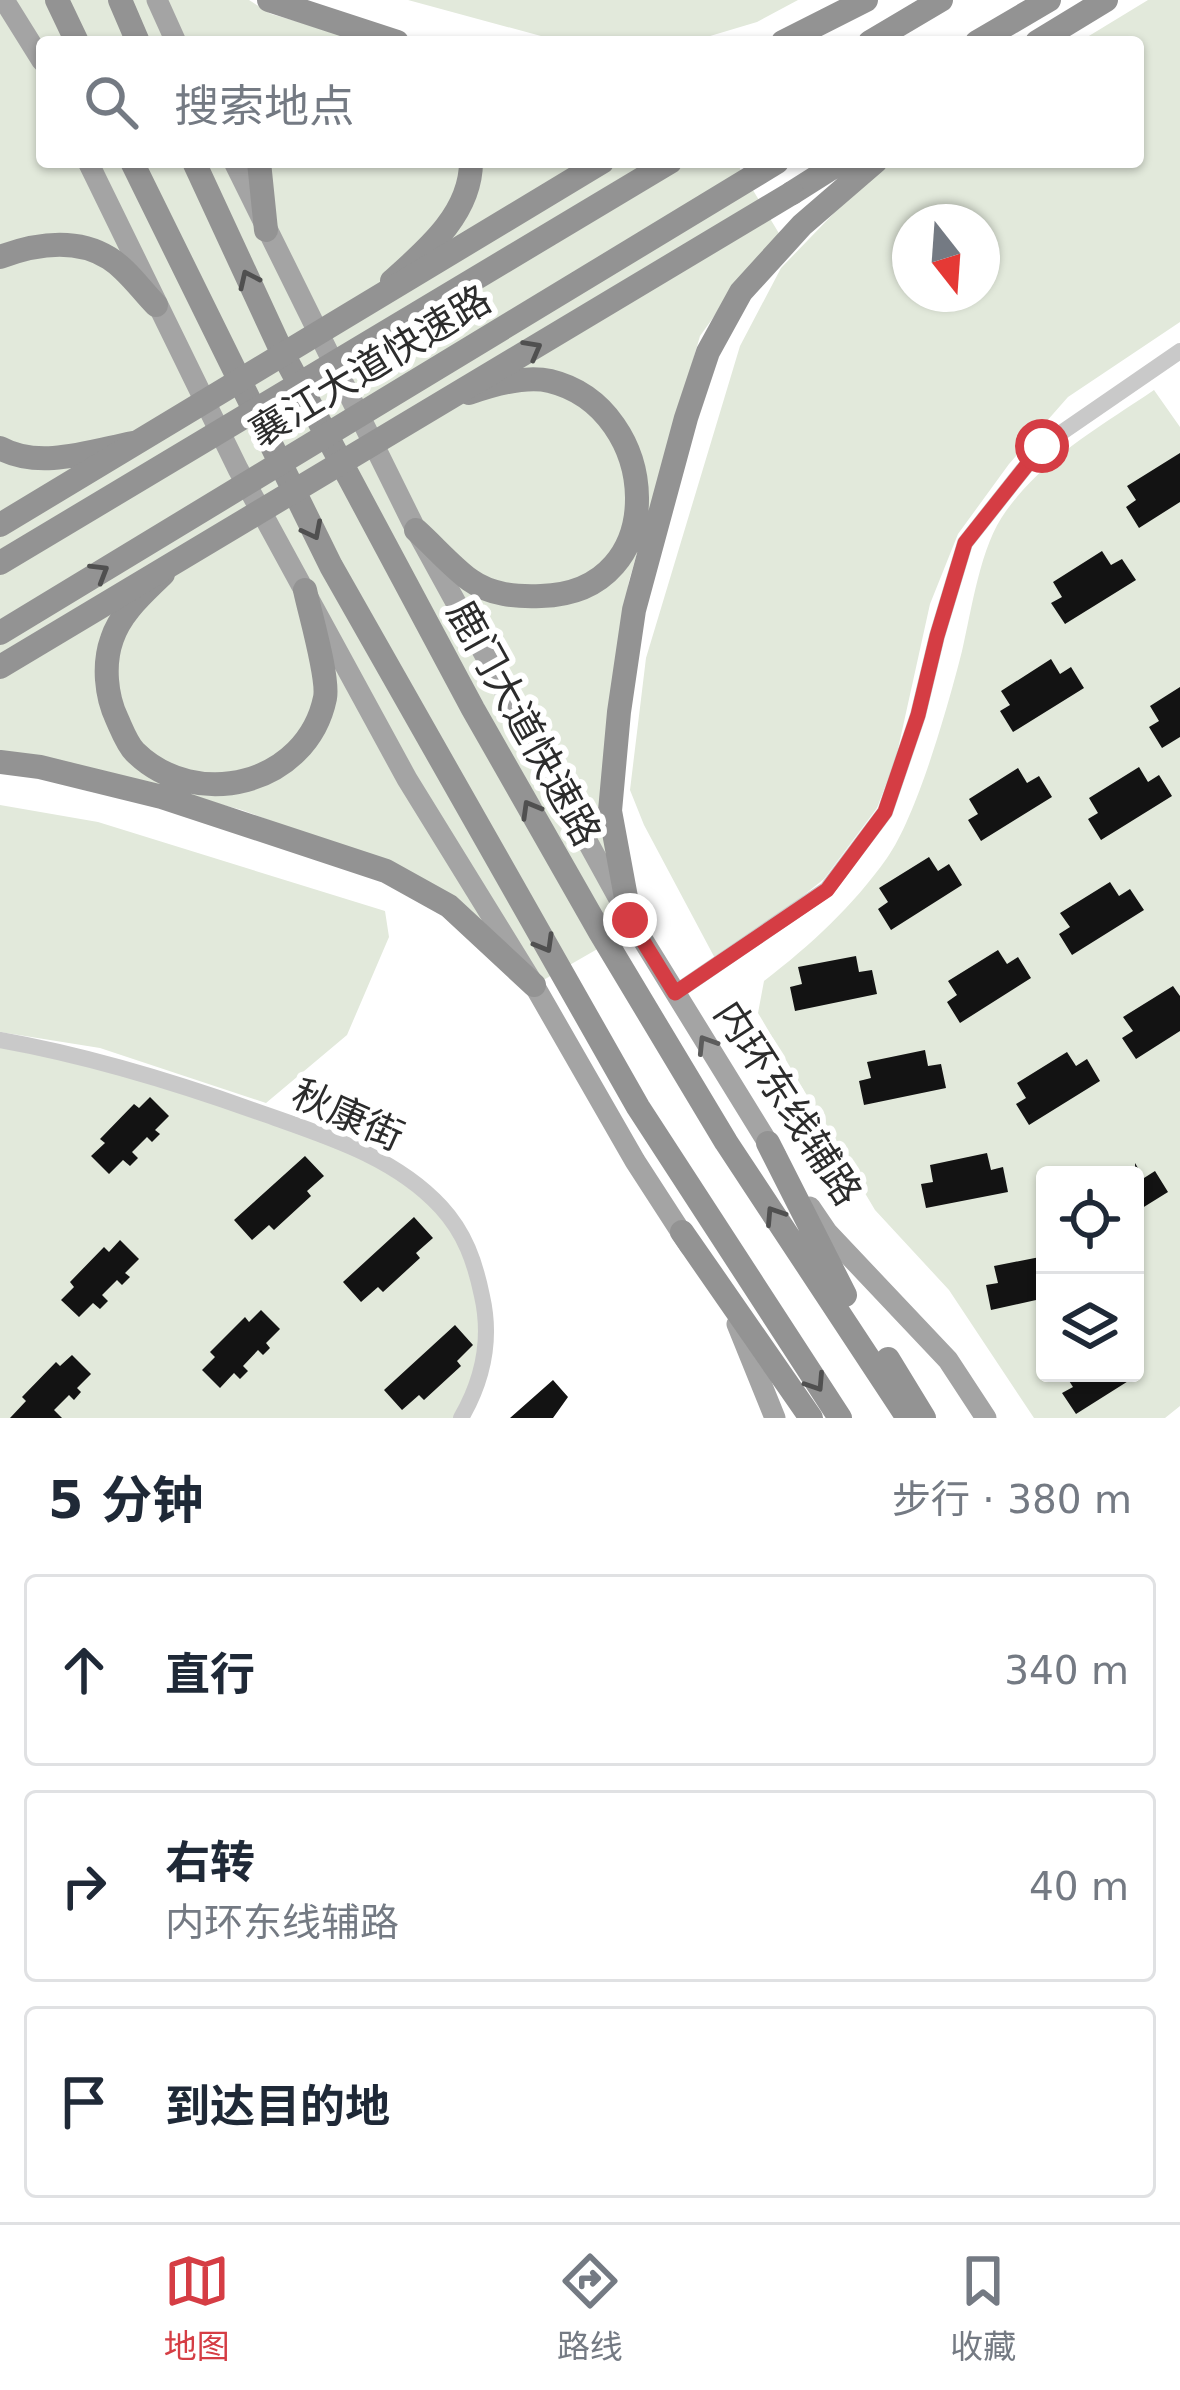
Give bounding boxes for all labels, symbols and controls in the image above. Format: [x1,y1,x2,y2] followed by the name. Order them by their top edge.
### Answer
[36,36,1144,168] search box
[78,69,144,135] icon: search
[174,80,354,133] text: 搜索地点
[892,204,1000,312] north arrow
[239,270,262,291] one-way arrow
[241,276,499,456] street label: 襄江大道快速路
[521,340,542,363] one-way arrow
[1015,419,1069,473] route start
[299,518,322,540] one-way arrow
[87,564,109,586] one-way arrow
[438,593,610,853] street label: 鹿门大道快速路
[522,800,545,821] one-way arrow
[603,893,657,947] route end
[531,931,554,953] one-way arrow
[705,993,871,1213] street label: 内环东线辅路
[698,1035,720,1057] one-way arrow
[285,1071,411,1159] street label: 秋康街
[1036,1166,1144,1382] map controls
[1036,1166,1144,1274] button: locate
[767,1206,789,1228] one-way arrow
[1036,1274,1144,1382] button: layers
[802,1369,824,1391] one-way arrow
[48,1471,203,1530] text: 5 分钟
[892,1477,1132,1522] text: 步行 · 380 m
[51,1637,117,1703] icon: ahead
[165,1648,255,1701] text: 直行
[1004,1648,1129,1693] text: 340 m
[165,1836,255,1889] text: 右转
[51,1853,117,1919] icon: right
[1029,1864,1129,1909] text: 40 m
[165,1900,399,1945] text: 内环东线辅路
[51,2069,117,2135] icon: arrive
[165,2080,390,2133] text: 到达目的地
[164,2248,230,2368] tab: 地图
[557,2248,623,2368] tab: 路线
[950,2248,1016,2368] tab: 收藏

